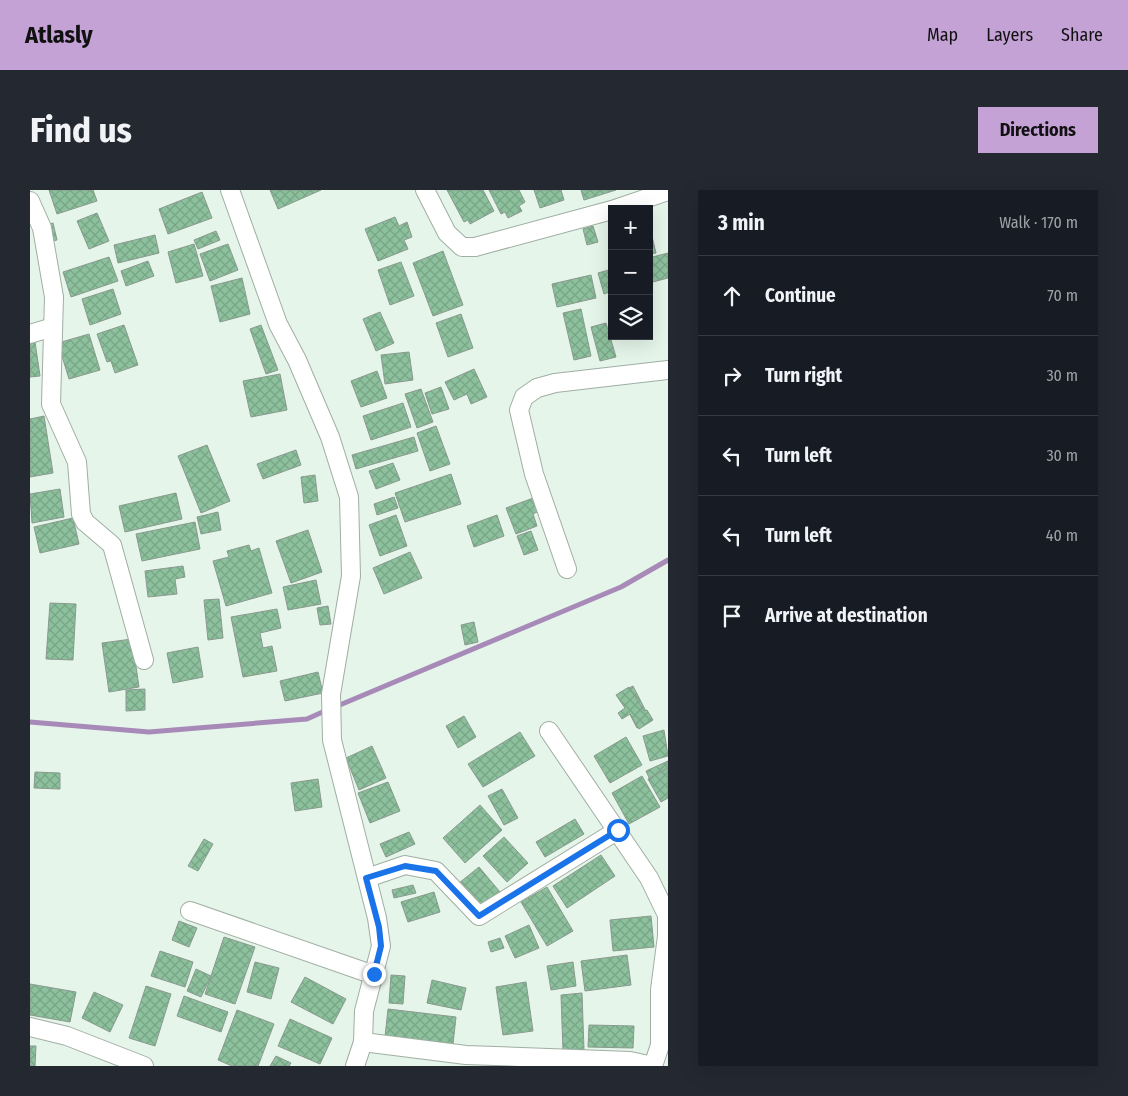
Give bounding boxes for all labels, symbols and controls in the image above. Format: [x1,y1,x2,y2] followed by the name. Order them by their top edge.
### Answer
[25,21,93,49] text: Atlasly
[927,24,958,46] text: Map
[986,24,1033,46] text: Layers
[1061,24,1103,46] text: Share
[978,107,1098,153] button: Directions
[30,109,132,151] text: Find us
[608,205,653,340] map controls
[608,205,653,250] button: +
[718,210,765,236] text: 3 min
[999,213,1078,232] text: Walk · 170 m
[608,250,653,295] button: −
[718,282,746,310] icon: ahead
[765,284,836,307] text: Continue
[1047,286,1078,305] text: 70 m
[608,295,653,340] button: layers
[718,362,746,390] icon: right
[765,364,842,387] text: Turn right
[1046,366,1078,385] text: 30 m
[718,442,746,470] icon: left
[765,444,832,467] text: Turn left
[1046,446,1078,465] text: 30 m
[718,522,746,550] icon: left
[765,524,832,547] text: Turn left
[1046,526,1078,545] text: 40 m
[718,602,746,630] icon: arrive
[765,604,928,627] text: Arrive at destination
[607,819,630,842] route start
[363,963,386,986] route end

